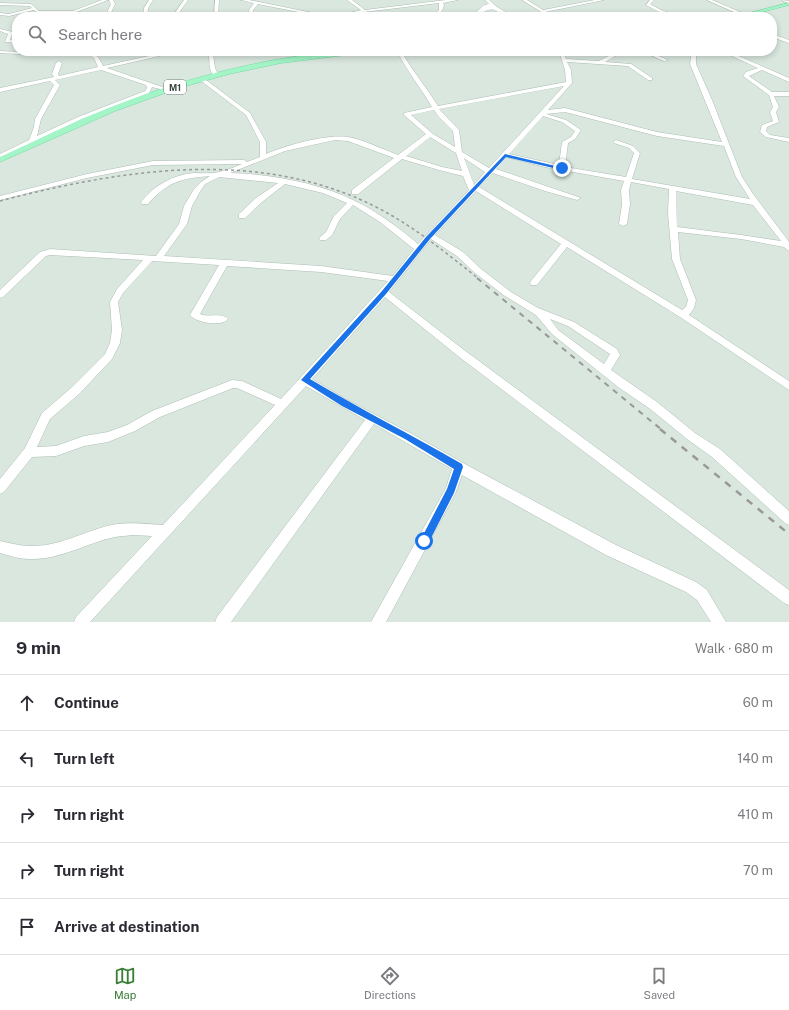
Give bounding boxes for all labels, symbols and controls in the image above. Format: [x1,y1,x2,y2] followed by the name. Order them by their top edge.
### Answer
[12,12,777,56] search box
[26,23,48,45] icon: search
[58,26,142,43] text: Search here
[164,80,186,94] road number: M1
[553,159,571,177] route end
[415,532,433,550] route start
[16,638,61,658] text: 9 min
[695,641,773,656] text: Walk · 680 m
[16,692,38,714] icon: ahead
[54,694,119,711] text: Continue
[743,695,773,710] text: 60 m
[16,748,38,770] icon: left
[54,750,115,767] text: Turn left
[737,751,773,766] text: 140 m
[16,804,38,826] icon: right
[54,806,124,823] text: Turn right
[737,807,773,822] text: 410 m
[16,860,38,882] icon: right
[54,862,124,879] text: Turn right
[743,863,773,878] text: 70 m
[16,916,38,938] icon: arrive
[54,918,199,935] text: Arrive at destination
[114,965,136,1001] tab: Map
[364,965,416,1001] tab: Directions
[644,965,675,1001] tab: Saved

